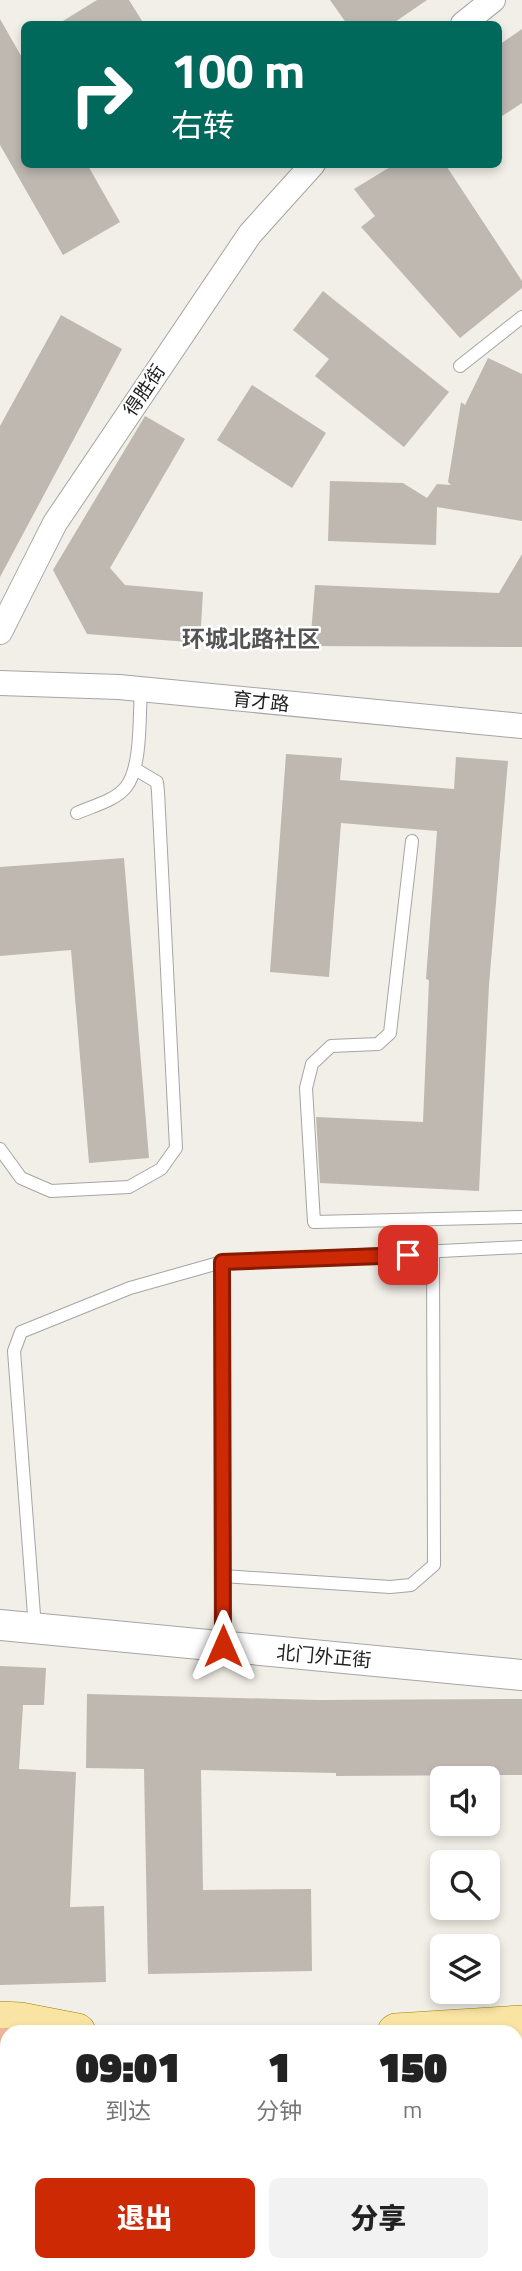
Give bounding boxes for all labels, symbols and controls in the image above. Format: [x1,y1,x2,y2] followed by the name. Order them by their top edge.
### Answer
[171,32,305,107] text: 100 m
[56,49,147,140] icon: right
[171,101,235,149] text: 右转
[116,358,172,421] street label: 得胜街
[182,621,320,656] district label: 环城北路社区
[231,683,291,718] street label: 育才路
[378,1225,438,1285] pin
[389,1236,427,1274] icon: arrive
[186,1609,260,1683] position arrow
[275,1637,373,1674] street label: 北门外正街
[430,1766,500,2004] map controls
[430,1766,500,1836] button: sound
[430,1850,500,1920] button: search
[430,1934,500,2004] button: layers
[76,2034,180,2098] text: 09:01
[268,2034,291,2098] text: 1
[378,2034,447,2098] text: 150
[403,2092,422,2127] text: m
[105,2093,151,2128] text: 到达
[256,2093,302,2128] text: 分钟
[35,2178,255,2258] button: 退出
[269,2178,488,2258] button: 分享

